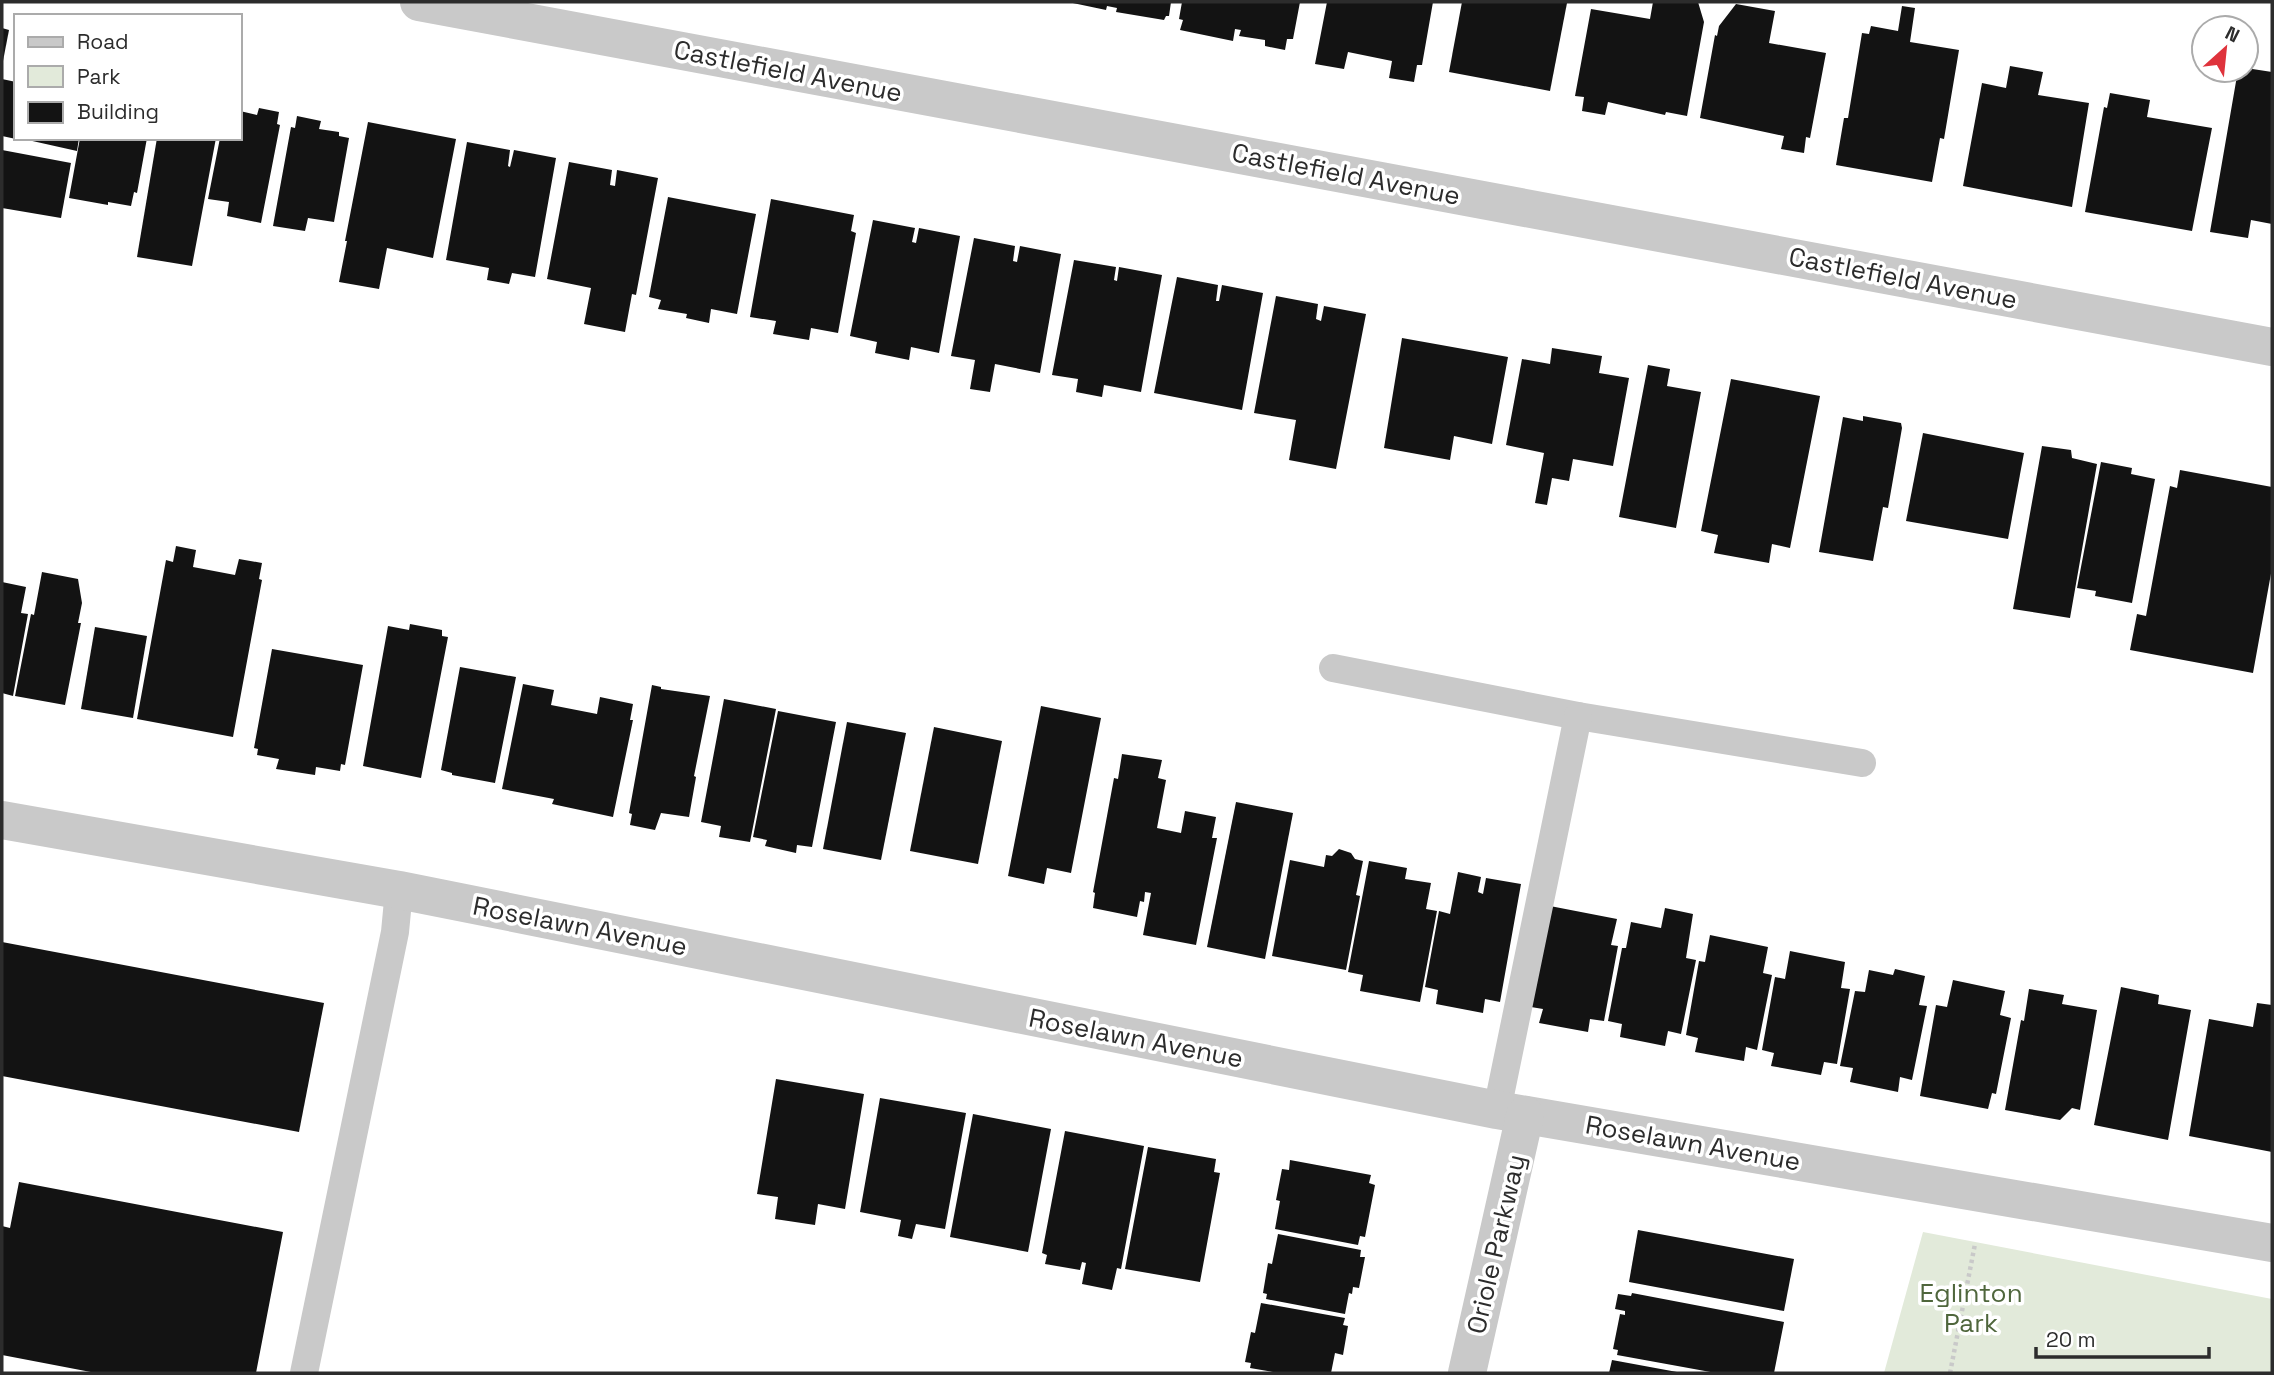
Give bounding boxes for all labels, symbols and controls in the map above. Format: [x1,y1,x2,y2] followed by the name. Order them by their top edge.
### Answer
[14,14,242,140] legend
[2190,14,2260,84] north arrow
[2221,20,2244,48] text: N
[77,28,129,55] text: Road
[671,32,905,110] street label: Castlefield Avenue
[77,63,121,90] text: Park
[77,98,159,125] text: Building
[1229,135,1463,213] street label: Castlefield Avenue
[1786,239,2020,317] street label: Castlefield Avenue
[470,889,690,963] street label: Roselawn Avenue
[1026,1001,1246,1075] street label: Roselawn Avenue
[1583,1107,1803,1179] street label: Roselawn Avenue
[1459,1151,1533,1337] street label: Oriole Parkway
[1919,1276,2023,1340] park label: Eglinton Park
[2036,1316,2209,1360] scale bar
[2046,1326,2096,1353] text: 20 m

